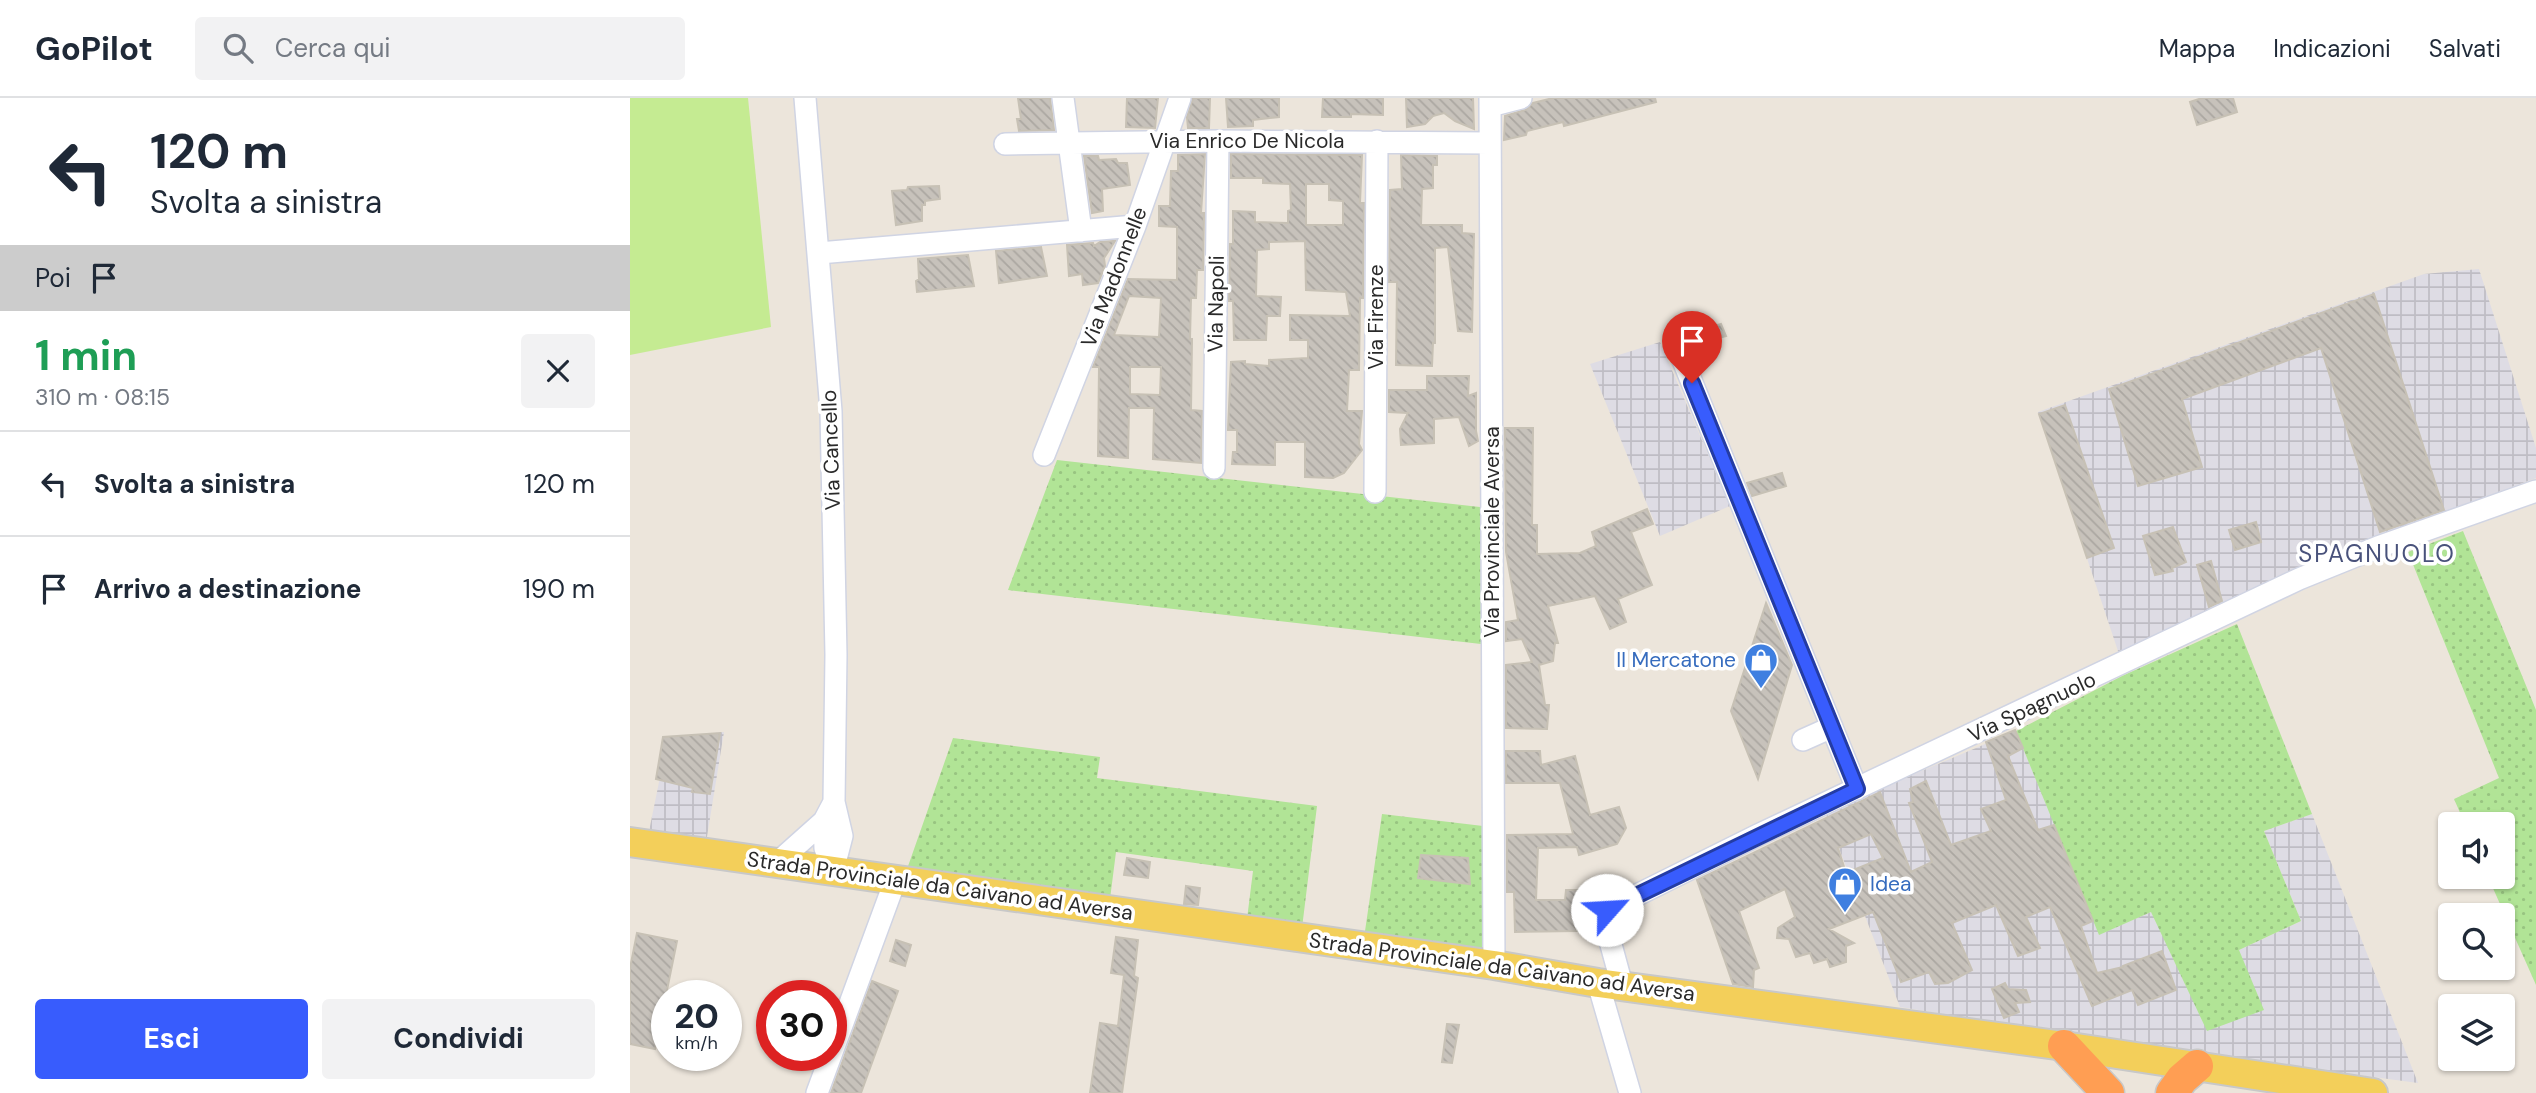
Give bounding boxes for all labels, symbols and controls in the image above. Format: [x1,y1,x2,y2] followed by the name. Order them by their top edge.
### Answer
[195,17,685,80] search box
[35,27,153,70] text: GoPilot
[219,29,257,67] icon: search
[275,31,391,65] text: Cerca qui
[2159,33,2235,64] text: Mappa
[2273,33,2391,64] text: Indicazioni
[2429,33,2501,64] text: Salvati
[150,119,288,183] text: 120 m
[35,126,126,217] icon: left
[1150,127,1344,155] street label: Via Enrico De Nicola
[150,181,382,223] text: Svolta a sinistra
[1074,203,1154,351] street label: Via Madonnelle
[1201,255,1231,353] street label: Via Napoli
[85,259,123,297] icon: arrive
[35,261,71,295] text: Poi
[1362,264,1390,370] street label: Via Firenze
[1662,311,1722,383] pin
[1673,322,1711,360] icon: arrive
[35,328,137,383] text: 1 min
[521,334,595,408] button: close
[35,382,170,412] text: 310 m · 08:15
[815,389,847,511] street label: Via Cancello
[1478,426,1506,638] street label: Via Provinciale Aversa
[35,465,73,503] icon: left
[94,467,295,501] text: Svolta a sinistra
[524,467,595,501] text: 120 m
[2298,538,2456,569] district label: SPAGNUOLO
[35,570,73,608] icon: arrive
[94,572,361,606] text: Arrivo a destinazione
[523,572,595,606] text: 190 m
[1742,641,1780,690] shop icon: Il Mercatone
[1616,646,1736,674] place label: Il Mercatone
[1963,665,2101,749] street label: Via Spagnuolo
[2438,812,2515,1071] map controls
[2438,812,2515,889] button: sound
[745,845,1135,927] street label: Strada Provinciale da Caivano ad Aversa
[1826,865,1864,914] shop icon: Idea
[1870,870,1911,898] place label: Idea
[1570,873,1644,947] position arrow
[2438,903,2515,980] button: search
[1307,926,1697,1008] street label: Strada Provinciale da Caivano ad Aversa
[756,980,847,1071] speed limit sign: 30
[674,993,719,1039] text: 20
[2438,994,2515,1071] button: layers
[35,999,308,1079] button: Esci
[322,999,595,1079] button: Condividi
[675,1031,718,1055] text: km/h

